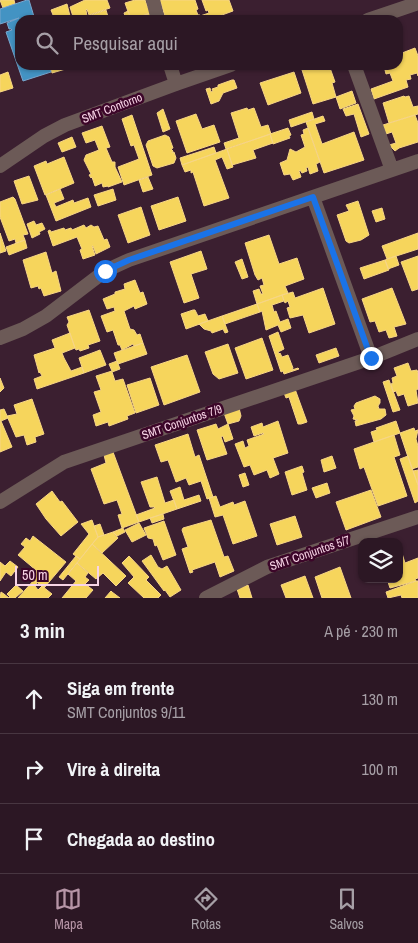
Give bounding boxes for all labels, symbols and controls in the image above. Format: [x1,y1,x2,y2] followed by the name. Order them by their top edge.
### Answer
[15,15,403,70] search box
[33,29,61,57] icon: search
[73,30,178,56] text: Pesquisar aqui
[79,89,145,127] street label: SMT Contorno
[94,260,117,283] route start
[360,347,383,370] route end
[140,401,224,443] street label: SMT Conjuntos 7/9
[268,532,353,574] street label: SMT Conjuntos 5/7
[358,538,403,583] map controls
[358,538,403,583] button: layers
[15,563,99,586] scale bar
[22,566,48,584] text: 50 m
[20,616,65,645] text: 3 min
[324,620,398,642] text: A pé · 230 m
[67,675,174,701] text: Siga em frente
[20,685,48,713] icon: ahead
[362,688,398,710] text: 130 m
[67,701,185,723] text: SMT Conjuntos 9/11
[20,755,48,783] icon: right
[67,756,160,782] text: Vire à direita
[362,758,398,780] text: 100 m
[20,825,48,853] icon: arrive
[67,826,215,852] text: Chegada ao destino
[54,885,83,933] tab: Mapa
[191,885,221,933] tab: Rotas
[329,885,364,933] tab: Salvos

